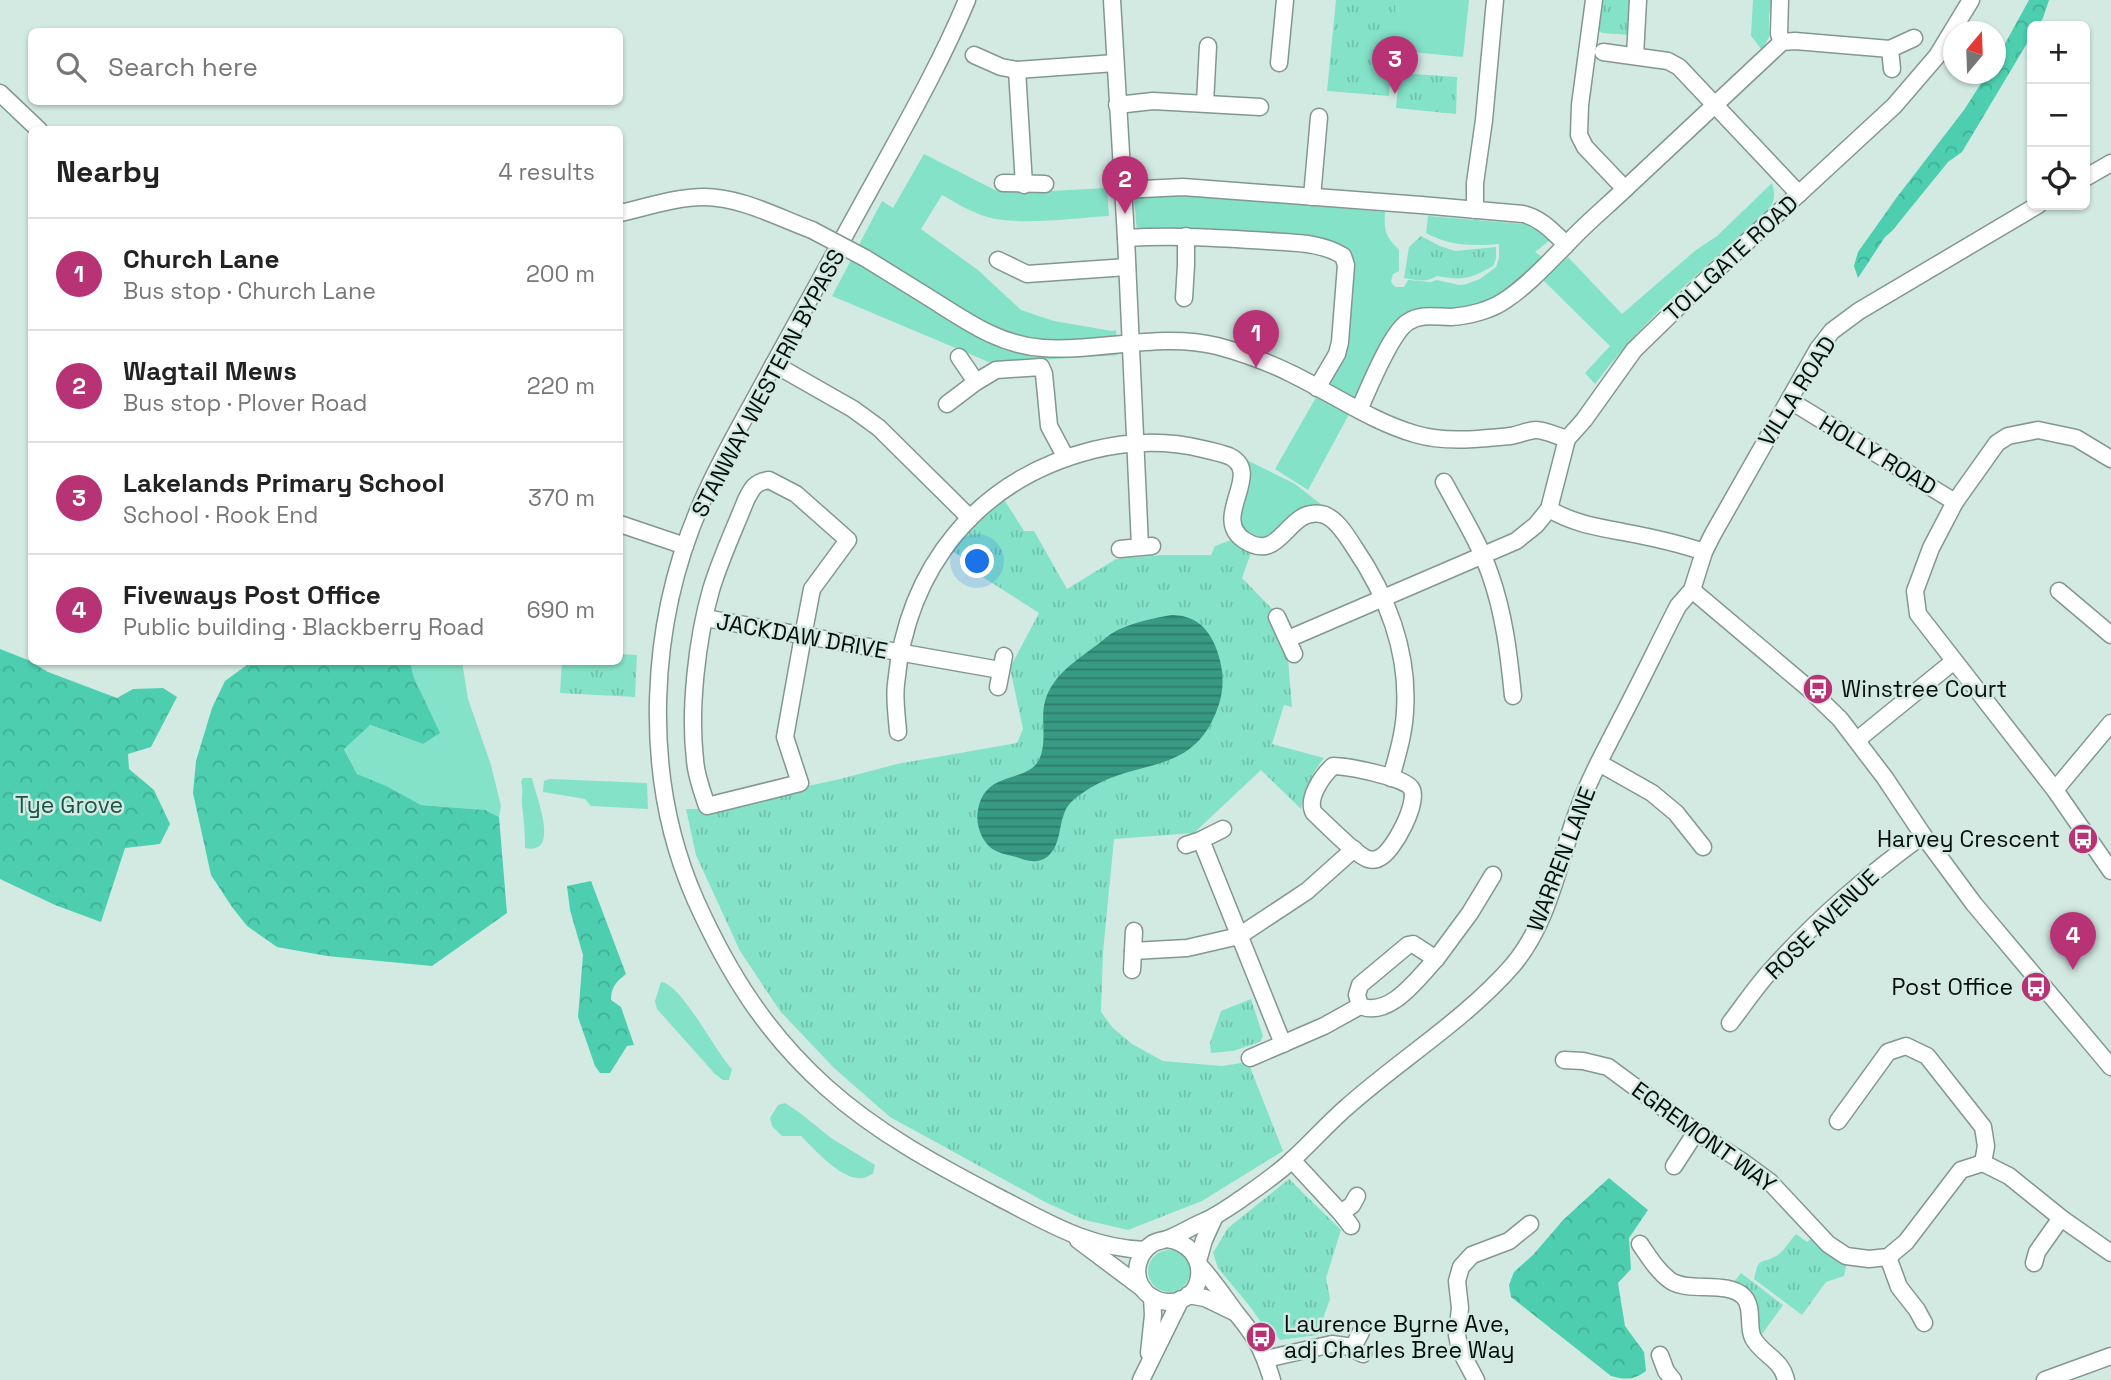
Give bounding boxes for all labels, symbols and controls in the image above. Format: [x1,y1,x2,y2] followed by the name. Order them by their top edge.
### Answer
[1943,21,2006,84] north arrow
[2027,21,2090,210] map controls
[2027,21,2090,84] button: +
[28,28,623,105] search box
[1372,36,1418,94] pin: 3
[52,48,90,86] icon: search
[108,50,258,84] text: Search here
[2027,84,2090,147] button: −
[2027,147,2090,210] button: locate
[56,152,160,191] text: Nearby
[1102,156,1148,214] pin: 2
[498,157,595,187] text: 4 results
[1658,188,1804,328] street label: TOLLGATE ROAD
[123,242,279,276] text: Church Lane
[684,244,852,522] street label: STANWAY WESTERN BYPASS
[74,259,84,289] text: 1
[526,259,595,289] text: 200 m
[123,276,376,306] text: Bus stop · Church Lane
[1233,310,1279,368] pin: 1
[1751,330,1843,452] street label: VILLA ROAD
[123,354,297,388] text: Wagtail Mews
[72,371,86,401] text: 2
[527,371,595,401] text: 220 m
[123,388,367,418] text: Bus stop · Plover Road
[1814,408,1942,502] street label: HOLLY ROAD
[123,466,445,500] text: Lakelands Primary School
[72,483,86,513] text: 3
[528,483,595,513] text: 370 m
[123,500,318,530] text: School · Rook End
[960,544,994,578] your location
[123,578,381,612] text: Fiveways Post Office
[72,595,86,625] text: 4
[526,595,595,625] text: 690 m
[714,606,890,666] street label: JACKDAW DRIVE
[123,612,484,642] text: Public building · Blackberry Road
[1801,672,1835,706] bus stop icon: Winstree Court
[1841,674,2007,704] place label: Winstree Court
[1520,782,1602,936] street label: WARREN LANE
[15,790,123,820] park label: Tye Grove
[2066,822,2100,856] bus stop icon: Harvey Crescent
[1877,824,2060,854] place label: Harvey Crescent
[1759,862,1885,986] street label: ROSE AVENUE
[2050,912,2096,970] pin: 4
[2019,970,2053,1004] bus stop icon: Post Office
[1892,972,2013,1002] place label: Post Office
[1626,1075,1782,1199] street label: EGREMONT WAY
[1284,1309,1515,1365] place label: Laurence Byrne Ave, adj Charles Bree Way
[1244,1320,1278,1354] bus stop icon: Laurence Byrne Ave, adj Charles Bree Way

